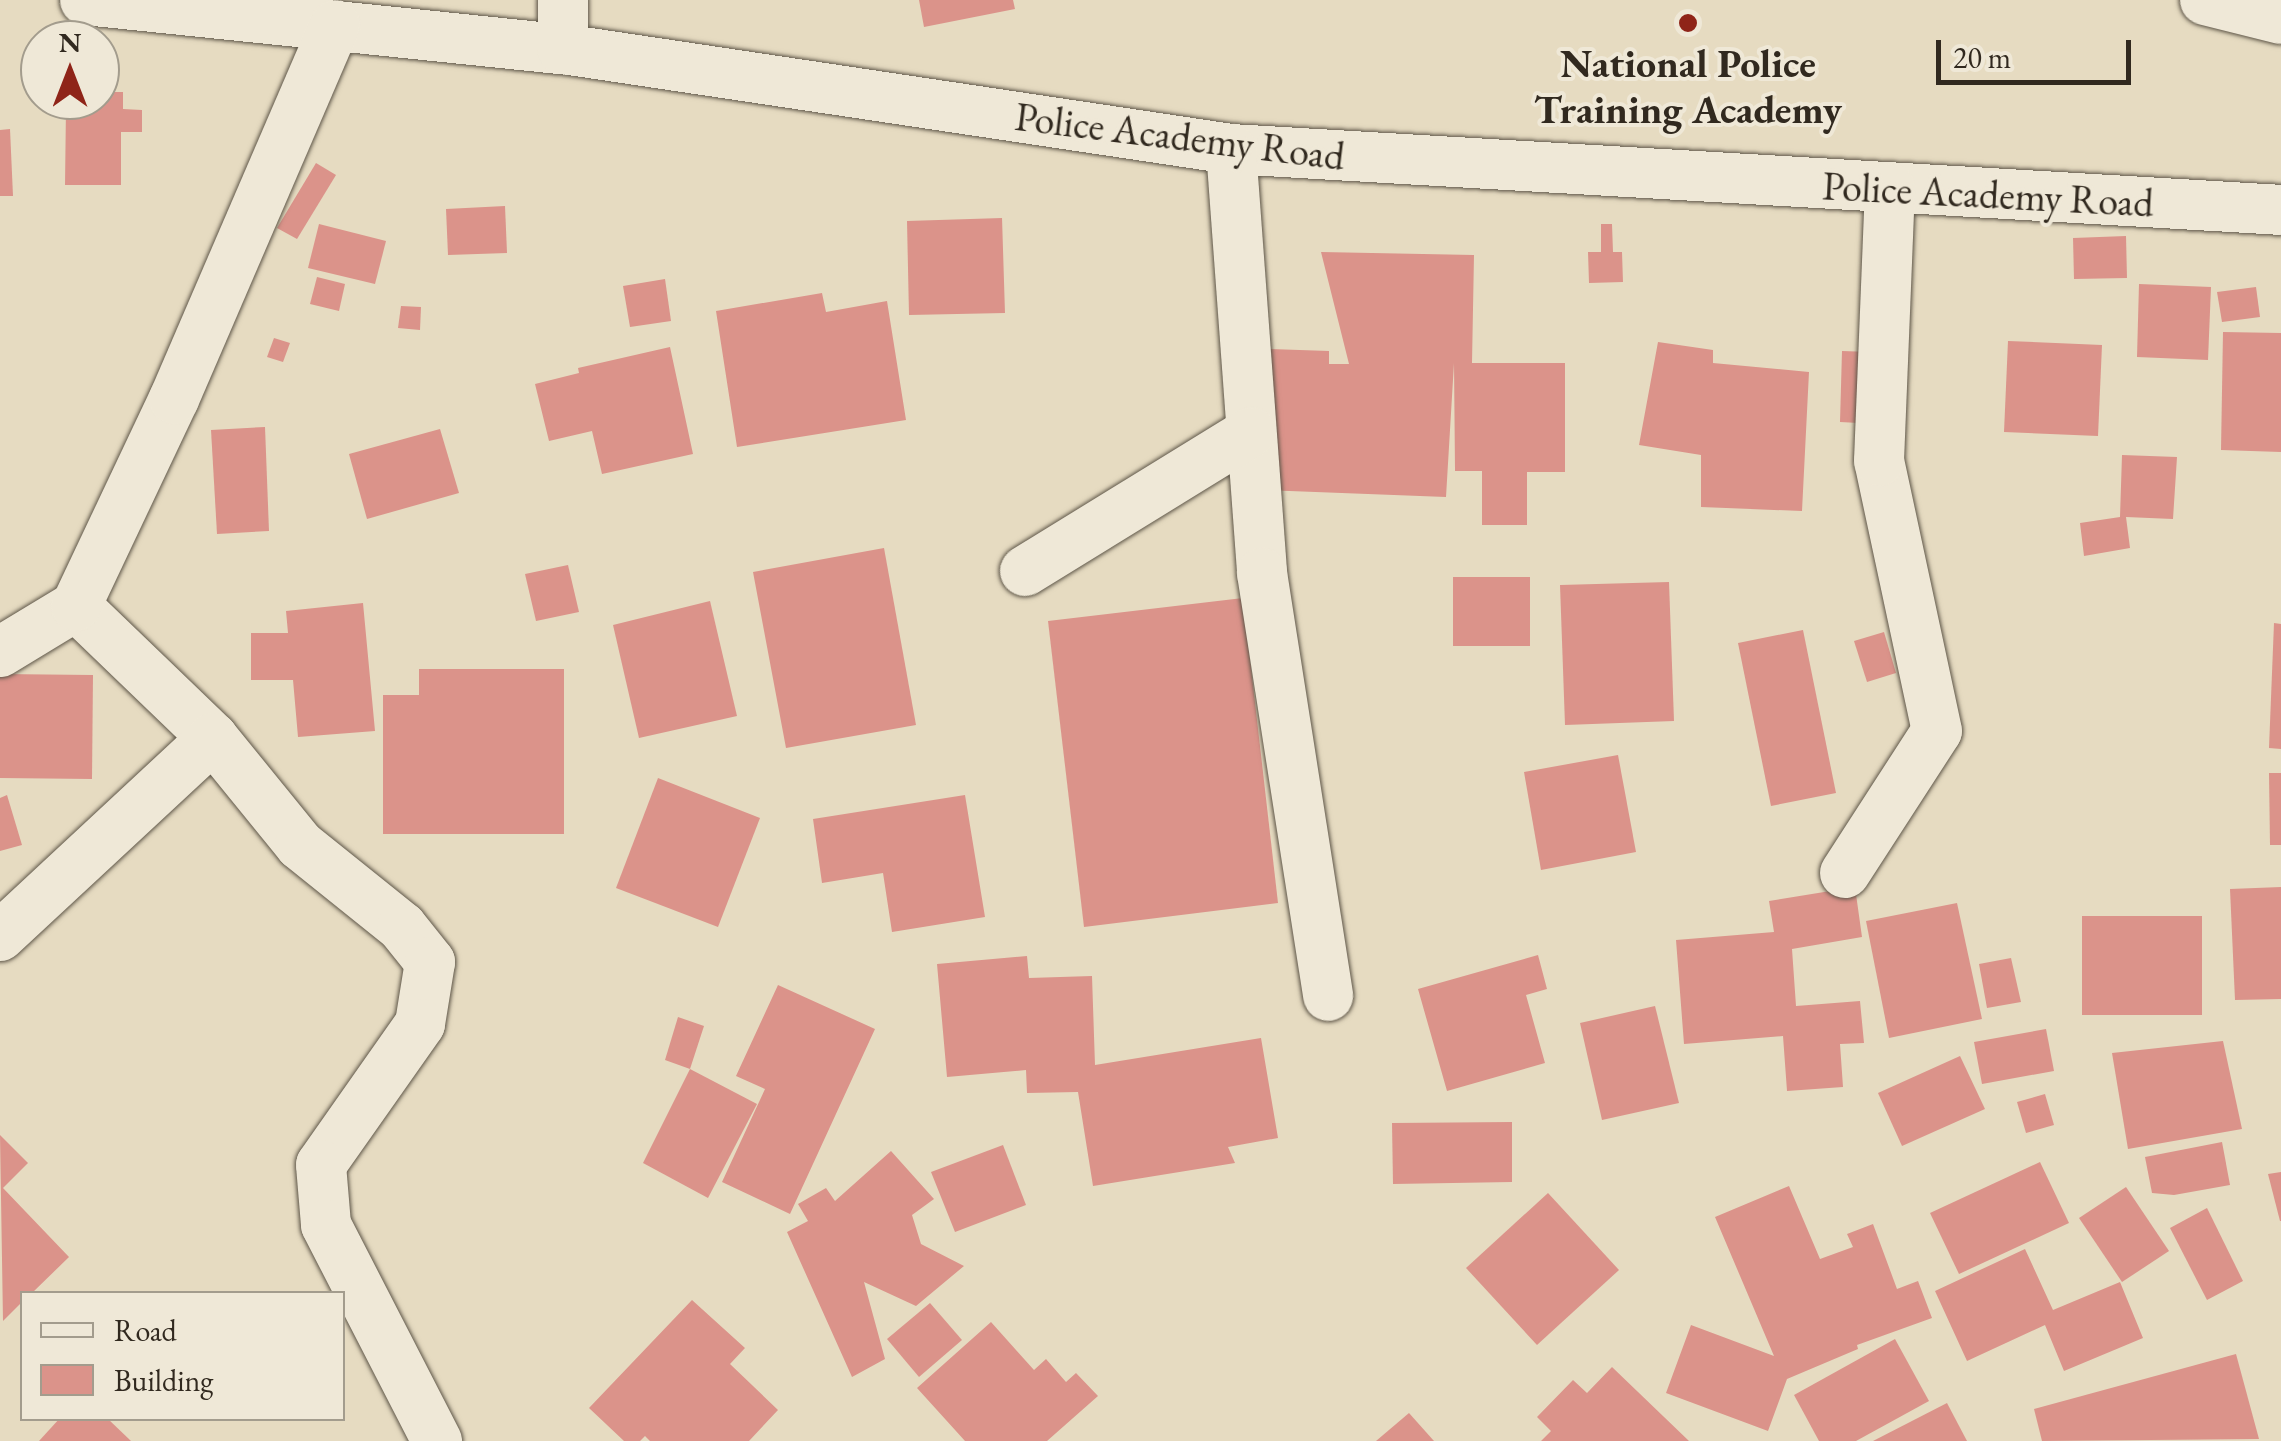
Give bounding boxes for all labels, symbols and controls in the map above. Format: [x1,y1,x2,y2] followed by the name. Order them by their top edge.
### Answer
[1677,12,1699,34] marker: National Police Training Academy
[20,20,120,120] north arrow
[1941,20,2136,82] scale bar
[59,24,81,60] text: N
[1953,38,2011,77] text: 20 m
[1534,39,1842,133] place label: National Police Training Academy
[1012,92,1348,180] street label: Police Academy Road
[1821,161,2155,227] street label: Police Academy Road
[20,1291,345,1421] legend
[114,1311,177,1350] text: Road
[114,1361,213,1400] text: Building

